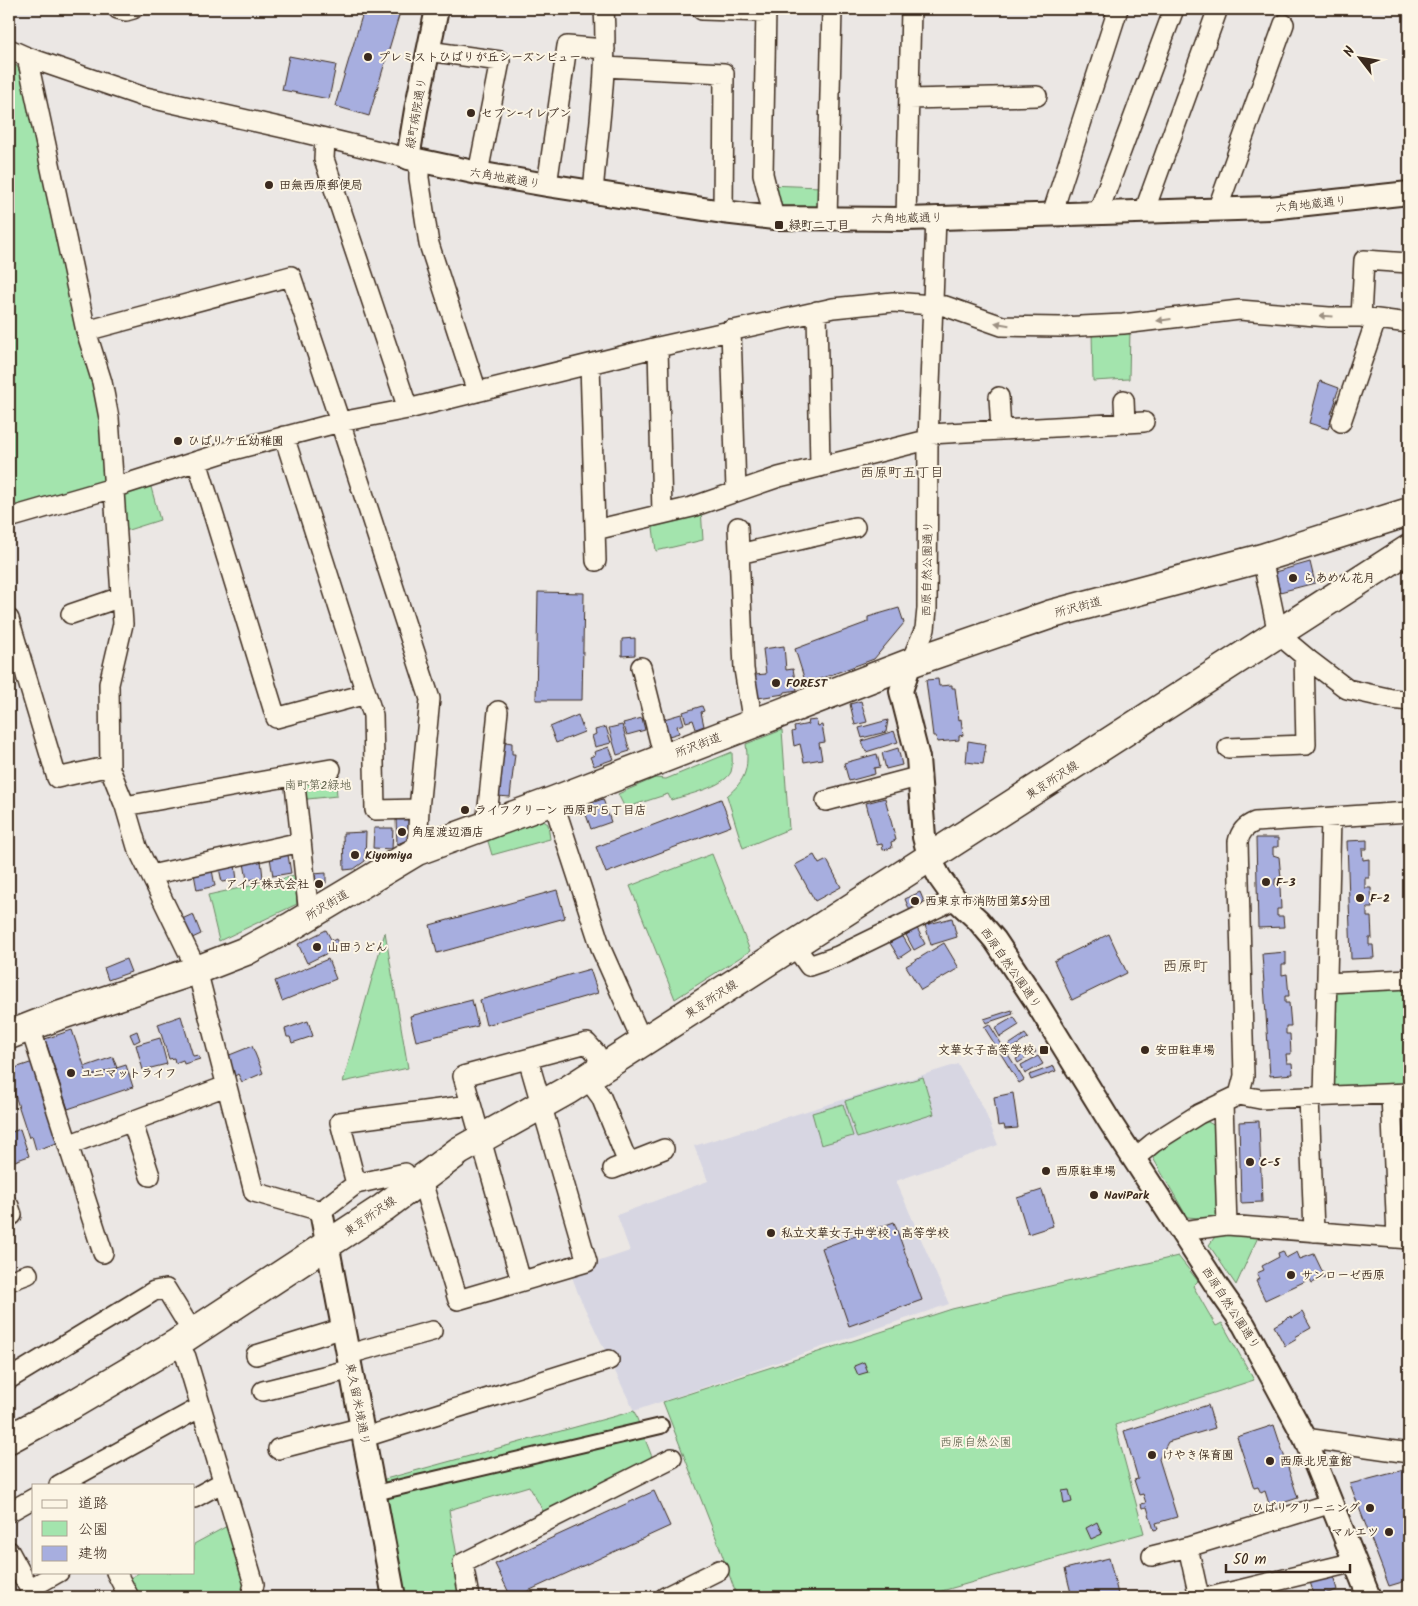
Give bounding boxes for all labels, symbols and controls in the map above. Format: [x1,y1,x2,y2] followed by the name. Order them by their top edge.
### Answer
[1336,32,1386,82] north arrow
[1338,42,1362,61] text: N
[378,48,581,67] place label: プレミストひばりが丘シーズンビュー
[362,51,374,63] marker: プレミストひばりが丘シーズンビュー
[401,76,432,150] street label: 緑町病院通り
[481,104,571,123] place label: セブン-イレブン
[465,107,477,119] marker: セブン-イレブン
[468,163,542,194] street label: 六角地蔵通り
[279,176,363,195] place label: 田無西原郵便局
[263,179,275,191] marker: 田無西原郵便局
[1274,191,1348,218] street label: 六角地蔵通り
[871,208,943,229] street label: 六角地蔵通り
[789,216,849,235] place label: 緑町二丁目
[773,219,785,231] marker: 緑町二丁目
[1318,312,1334,320] one-way arrow
[1156,316,1172,324] one-way arrow
[994,320,1010,328] one-way arrow
[188,432,284,451] place label: ひばりケ丘幼稚園
[172,435,184,447] marker: ひばりケ丘幼稚園
[860,462,944,484] district label: 西原町五丁目
[917,521,938,617] street label: 西原自然公園通り
[1303,569,1375,588] place label: らあめん花月
[1287,572,1299,584] marker: らあめん花月
[1052,592,1104,623] street label: 所沢街道
[786,674,828,693] place label: FOREST
[770,677,782,689] marker: FOREST
[672,728,724,763] street label: 所沢街道
[1022,756,1083,805] street label: 東京所沢線
[285,776,351,795] park label: 南町第2緑地
[475,801,646,820] place label: ライフクリーン 西原町５丁目店
[459,804,471,816] marker: ライフクリーン 西原町５丁目店
[412,823,484,842] place label: 角屋渡辺酒店
[396,826,408,838] marker: 角屋渡辺酒店
[365,846,412,865] place label: Kiyomiya
[349,849,361,861] marker: Kiyomiya
[1276,873,1296,892] place label: F-3
[226,875,309,894] place label: アイチ株式会社
[1260,876,1272,888] marker: F-3
[313,878,325,890] marker: アイチ株式会社
[302,885,353,926] street label: 所沢街道
[1370,889,1390,908] place label: F-2
[925,892,1051,911] place label: 西東京市消防団第5分団
[1354,892,1366,904] marker: F-2
[909,895,921,907] marker: 西東京市消防団第5分団
[975,924,1046,1013] street label: 西原自然公園通り
[327,938,387,957] place label: 山田うどん
[311,941,323,953] marker: 山田うどん
[1162,955,1208,979] district label: 西原町
[681,975,742,1024] street label: 東京所沢線
[938,1041,1034,1060] place label: 文華女子高等学校
[1155,1041,1215,1060] place label: 安田駐車場
[1038,1044,1050,1056] marker: 文華女子高等学校
[1139,1044,1151,1056] marker: 安田駐車場
[81,1064,177,1083] place label: ユニマットライフ
[65,1067,77,1079] marker: ユニマットライフ
[1260,1153,1281,1172] place label: C-5
[1244,1156,1256,1168] marker: C-5
[1056,1162,1116,1181] place label: 西原駐車場
[1040,1165,1052,1177] marker: 西原駐車場
[1104,1186,1150,1205] place label: NaviPark
[1088,1189,1100,1201] marker: NaviPark
[340,1191,400,1241] street label: 東京所沢線
[781,1224,949,1243] place label: 私立文華女子中学校・高等学校
[765,1227,777,1239] marker: 私立文華女子中学校・高等学校
[1196,1263,1265,1354] street label: 西原自然公園通り
[1301,1266,1385,1285] place label: サンローゼ西原
[1285,1269,1297,1281] marker: サンローゼ西原
[340,1361,375,1447] street label: 東久留米境通り
[940,1433,1012,1452] park label: 西原自然公園
[1162,1446,1234,1465] place label: けやき保育園
[1146,1449,1158,1461] marker: けやき保育園
[1280,1452,1352,1471] place label: 西原北児童館
[1264,1455,1276,1467] marker: 西原北児童館
[32,1484,195,1574] legend
[78,1492,108,1516] text: 道路
[1252,1499,1360,1518] place label: ひばりクリーニング
[1364,1502,1376,1514] marker: ひばりクリーニング
[78,1518,108,1542] text: 公園
[1331,1523,1379,1542] place label: マルエツ
[1383,1526,1395,1538] marker: マルエツ
[1226,1541,1349,1573] scale bar
[78,1542,108,1566] text: 建物
[1233,1548,1267,1572] text: 50 m

